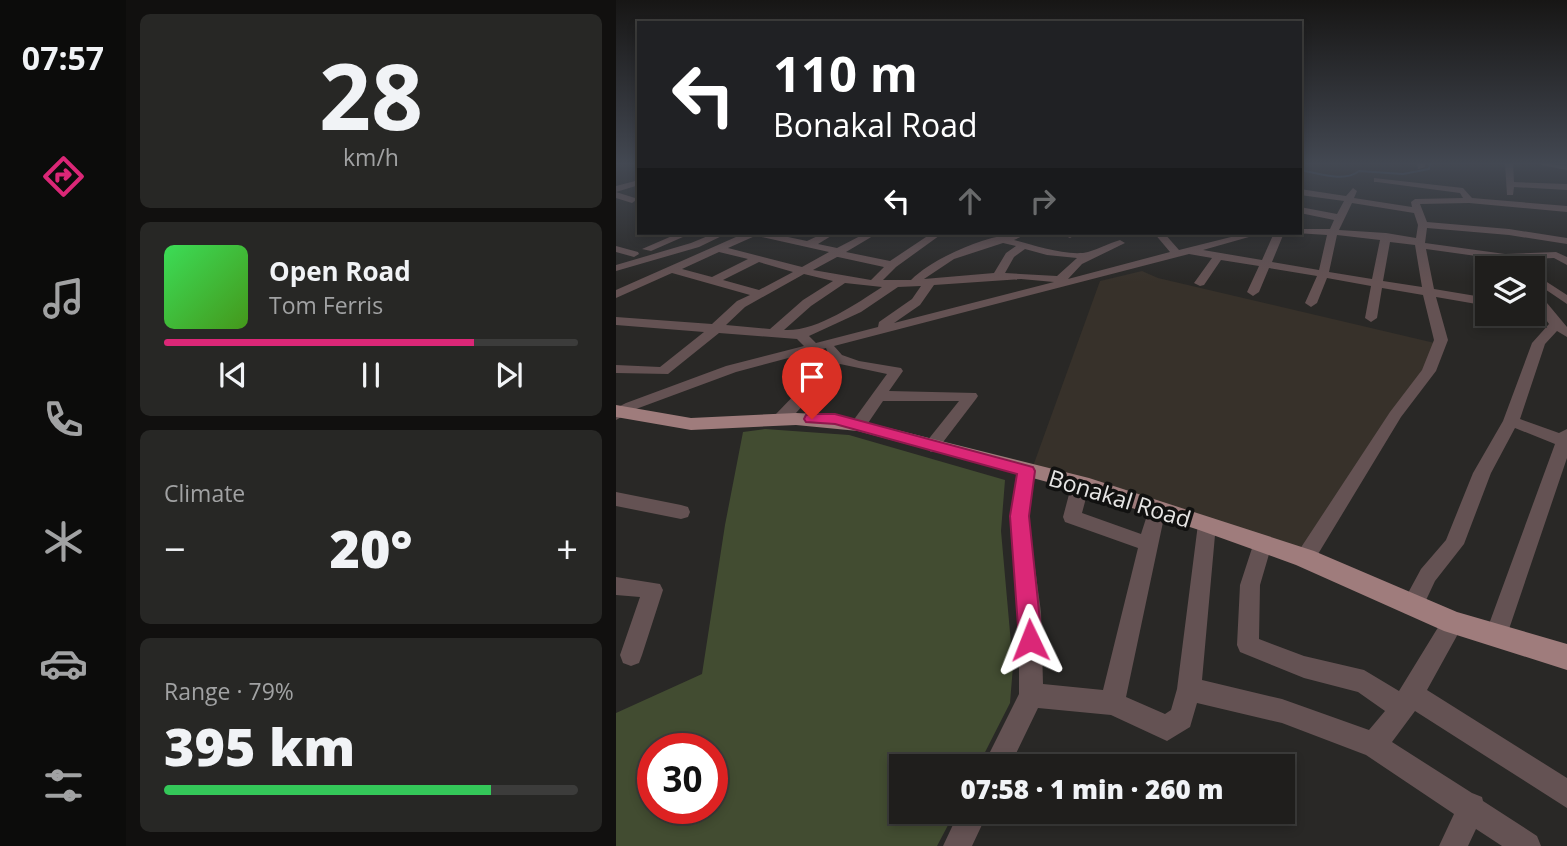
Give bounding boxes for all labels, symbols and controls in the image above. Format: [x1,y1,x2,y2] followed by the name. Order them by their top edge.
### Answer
[319,33,423,157] text: 28
[22,36,104,79] text: 07:57
[773,40,918,106] text: 110 m
[658,49,749,140] icon: left
[773,103,978,146] text: Bonakal Road
[343,141,399,173] text: km/h
[39,152,88,201] icon: directions
[878,182,916,220] icon: left
[951,182,989,220] icon: ahead
[1024,182,1062,220] icon: right
[269,253,411,289] text: Open Road
[1475,256,1545,326] map controls
[1475,256,1545,326] button: layers
[39,274,88,323] icon: music
[269,289,383,321] text: Tom Ferris
[782,347,842,419] pin
[214,356,252,394] icon: previous
[352,356,390,394] icon: pause
[490,356,528,394] icon: next
[793,358,831,396] icon: arrive
[39,395,88,444] icon: phone
[1045,461,1195,535] street label: Bonakal Road
[164,477,245,509] text: Climate
[330,512,412,583] text: 20°
[39,517,88,566] icon: climate
[164,522,186,574] text: −
[556,522,578,574] text: +
[993,603,1067,677] position arrow
[39,639,88,688] icon: car
[164,675,294,707] text: Range · 79%
[164,710,355,781] text: 395 km
[637,733,728,824] speed limit sign: 30
[39,761,88,810] icon: filters
[961,771,1223,807] text: 07:58 · 1 min · 260 m

